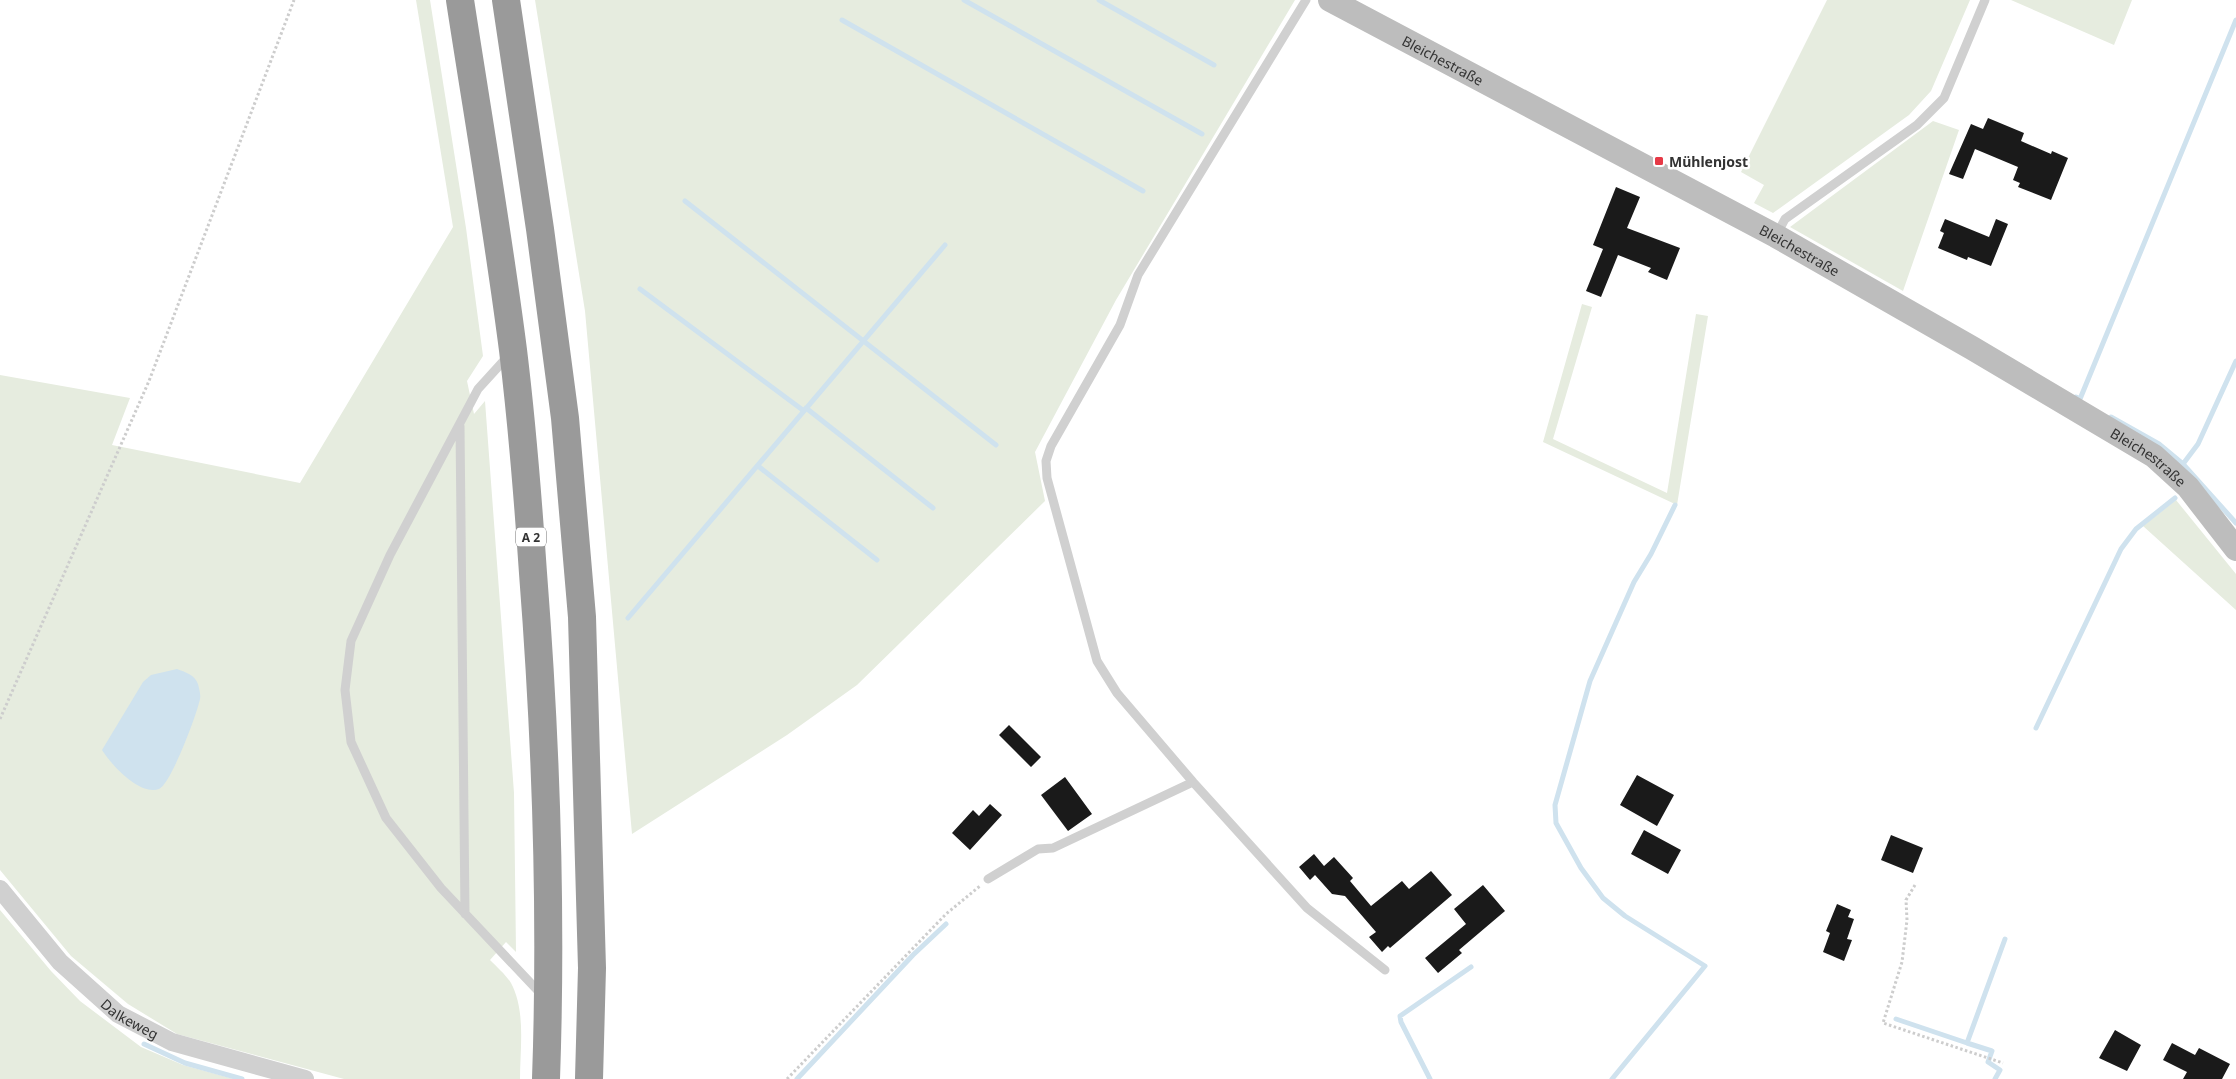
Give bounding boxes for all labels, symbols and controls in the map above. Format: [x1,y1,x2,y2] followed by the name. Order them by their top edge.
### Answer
[1399,31,1487,89] street label: Bleichestraße
[1669,152,1748,171] place label: Mühlenjost
[1653,155,1665,167] marker: Mühlenjost
[1756,219,1843,280] street label: Bleichestraße
[2107,423,2191,491] street label: Bleichestraße
[516,528,546,546] road number: A 2
[97,994,162,1043] street label: Dalkeweg

